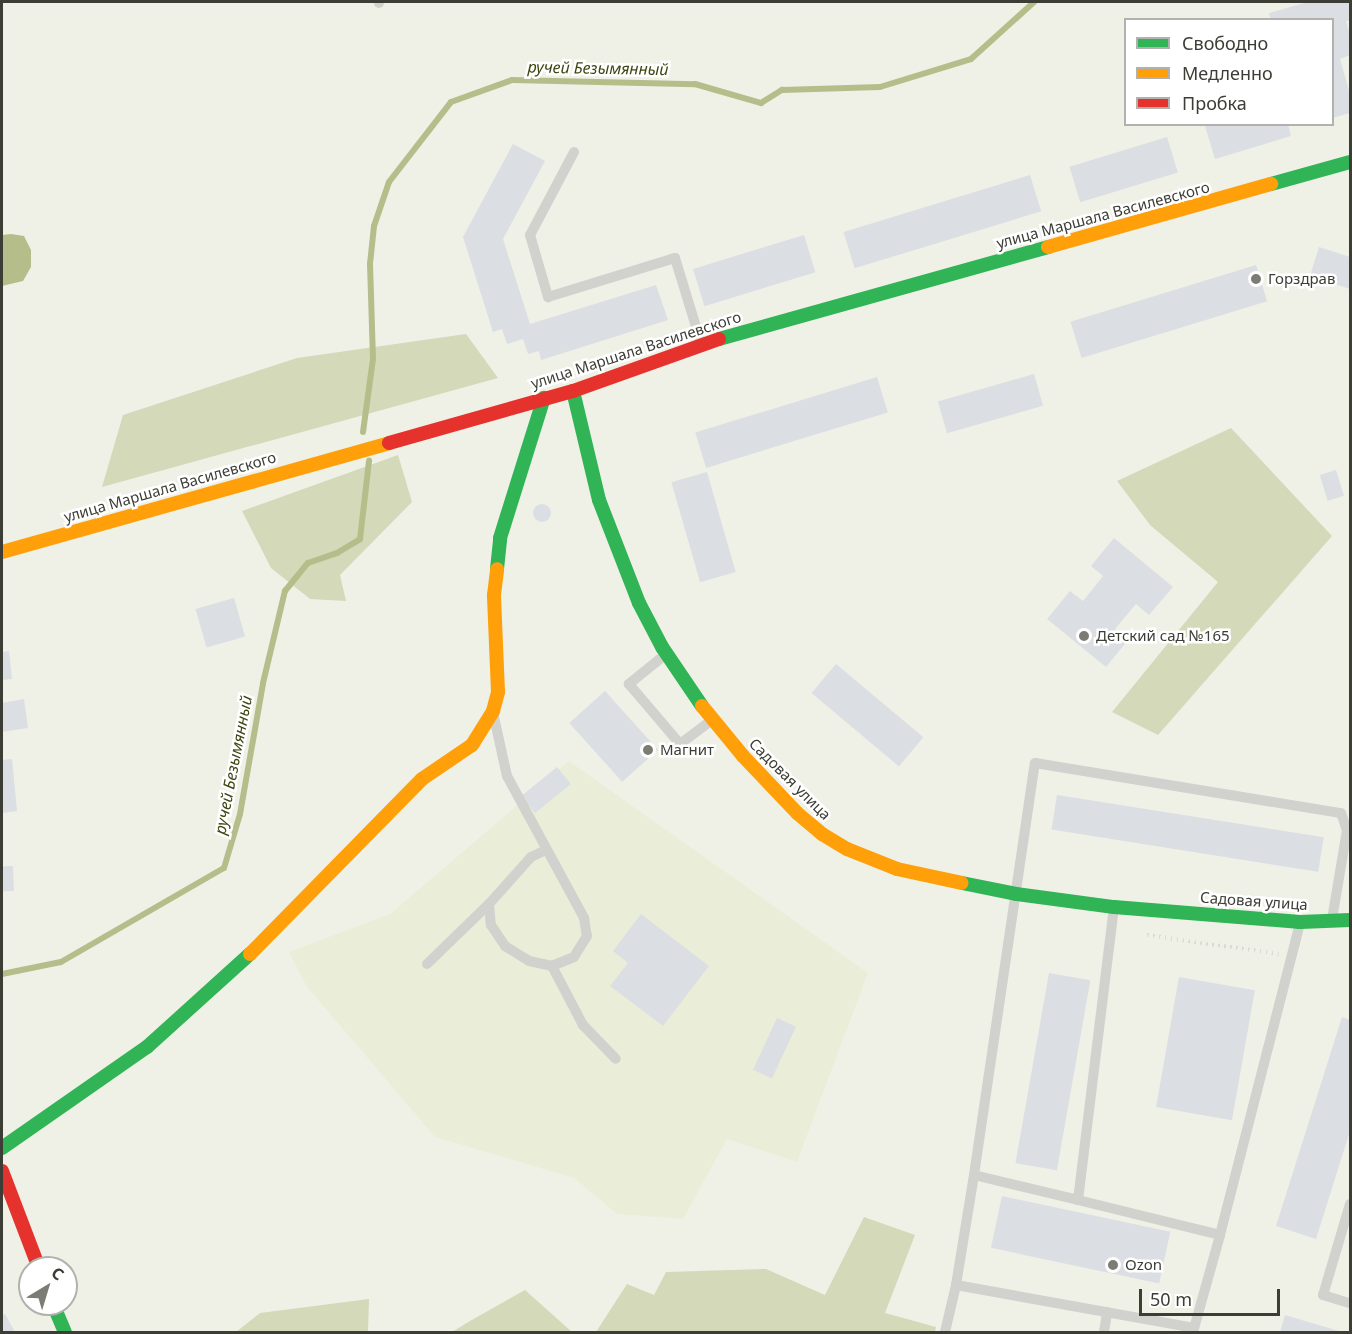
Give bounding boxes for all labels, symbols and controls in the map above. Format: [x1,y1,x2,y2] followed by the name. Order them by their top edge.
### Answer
[1124,18,1334,126] legend
[1182,31,1268,55] text: Свободно
[527,57,669,79] water label: ручей Безымянный
[1182,61,1273,85] text: Медленно
[1182,91,1247,115] text: Пробка
[994,178,1212,252] street label: улица Маршала Василевского
[1268,270,1335,288] place label: Горздрав
[1249,272,1263,286] marker: Горздрав
[529,307,743,393] street label: улица Маршала Василевского
[62,448,278,526] street label: улица Маршала Василевского
[1096,627,1230,645] place label: Детский сад №165
[1077,629,1091,643] marker: Детский сад №165
[210,694,256,836] water label: ручей Безымянный
[746,735,834,823] street label: Садовая улица
[660,741,714,759] place label: Магнит
[641,743,655,757] marker: Магнит
[1200,888,1308,914] street label: Садовая улица
[18,1256,78,1316] north arrow
[1125,1256,1162,1274] place label: Ozon
[1106,1258,1120,1272] marker: Ozon
[47,1262,69,1285] text: С
[1142,1277,1283,1315] scale bar
[1150,1287,1192,1311] text: 50 m

